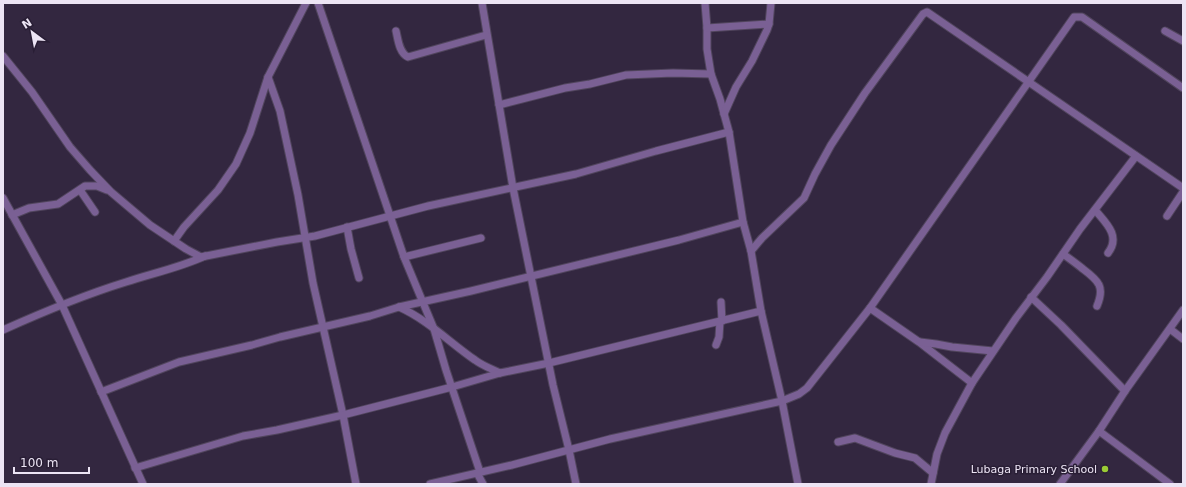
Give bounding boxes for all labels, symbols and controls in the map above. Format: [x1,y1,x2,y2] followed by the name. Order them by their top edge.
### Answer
[12,12,52,52] north arrow
[20,16,34,32] text: N
[14,449,89,475] scale bar
[20,456,58,470] text: 100 m
[971,463,1097,476] place label: Lubaga Primary School
[1100,464,1110,474] marker: Lubaga Primary School

